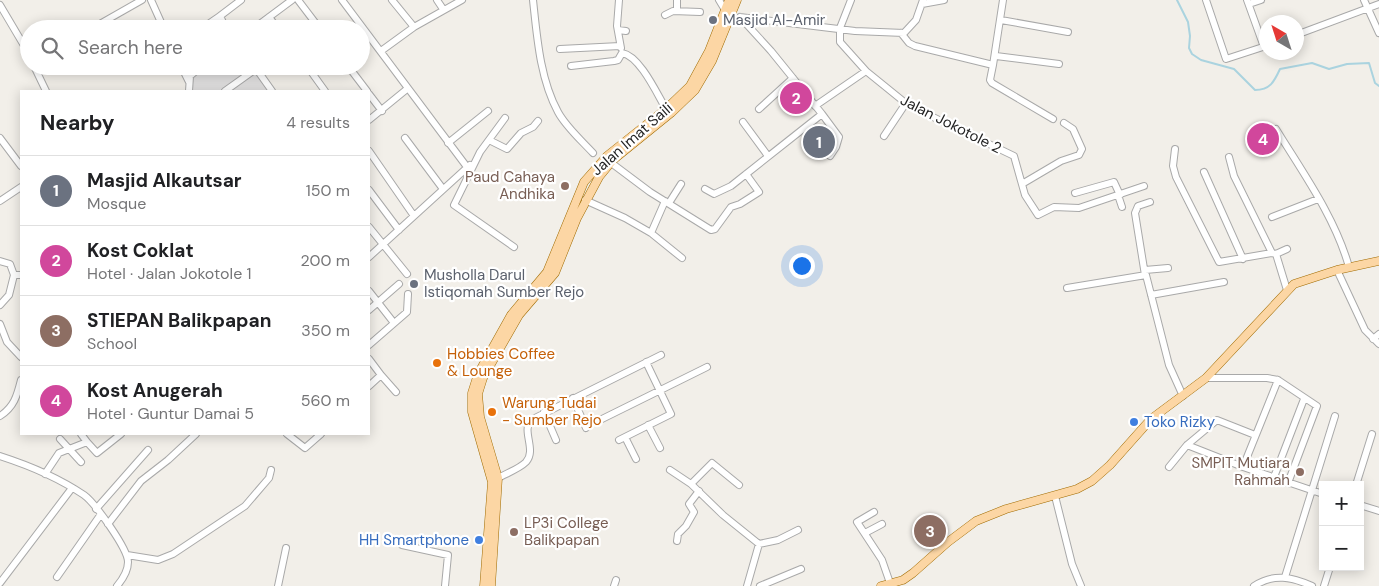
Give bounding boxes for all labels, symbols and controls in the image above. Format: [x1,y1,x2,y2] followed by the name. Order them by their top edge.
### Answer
[723,10,826,30] place label: Masjid Al-Amir
[707,14,719,26] marker: Masjid Al-Amir
[1259,15,1304,60] north arrow
[20,20,370,75] search box
[38,34,66,62] icon: search
[78,35,183,60] text: Search here
[780,79,812,117] pin: 2
[897,90,1005,158] street label: Jalan Jokotole 2
[587,98,677,180] street label: Jalan Imat Saili
[40,109,114,137] text: Nearby
[286,112,350,133] text: 4 results
[1247,120,1279,158] pin: 4
[803,123,835,161] pin: 1
[465,167,555,204] place label: Paud Cahaya Andhika
[87,168,242,193] text: Masjid Alkautsar
[53,180,59,201] text: 1
[306,180,350,201] text: 150 m
[559,180,571,192] marker: Paud Cahaya Andhika
[87,193,146,214] text: Mosque
[87,238,194,263] text: Kost Coklat
[51,250,61,271] text: 2
[301,250,350,271] text: 200 m
[789,253,815,279] your location
[87,263,251,284] text: Hotel · Jalan Jokotole 1
[424,265,584,302] place label: Musholla Darul Istiqomah Sumber Rejo
[408,278,420,290] marker: Musholla Darul Istiqomah Sumber Rejo
[87,308,271,333] text: STIEPAN Balikpapan
[51,320,61,341] text: 3
[301,320,350,341] text: 350 m
[87,333,137,354] text: School
[447,344,555,381] place label: Hobbies Coffee & Lounge
[431,357,443,369] marker: Hobbies Coffee & Lounge
[87,378,223,403] text: Kost Anugerah
[51,390,61,411] text: 4
[301,390,350,411] text: 560 m
[502,393,602,430] place label: Warung Tudai - Sumber Rejo
[87,403,254,424] text: Hotel · Guntur Damai 5
[486,406,498,418] marker: Warung Tudai - Sumber Rejo
[1144,412,1216,432] place label: Toko Rizky
[1128,416,1140,428] marker: Toko Rizky
[1192,453,1290,490] place label: SMPIT Mutiara Rahmah
[1294,466,1306,478] marker: SMPIT Mutiara Rahmah
[1319,481,1364,571] map controls
[1319,481,1364,526] button: +
[914,512,946,550] pin: 3
[524,513,608,550] place label: LP3i College Balikpapan
[508,526,520,538] marker: LP3i College Balikpapan
[1319,526,1364,571] button: −
[359,530,469,550] place label: HH Smartphone
[473,534,485,546] marker: HH Smartphone

